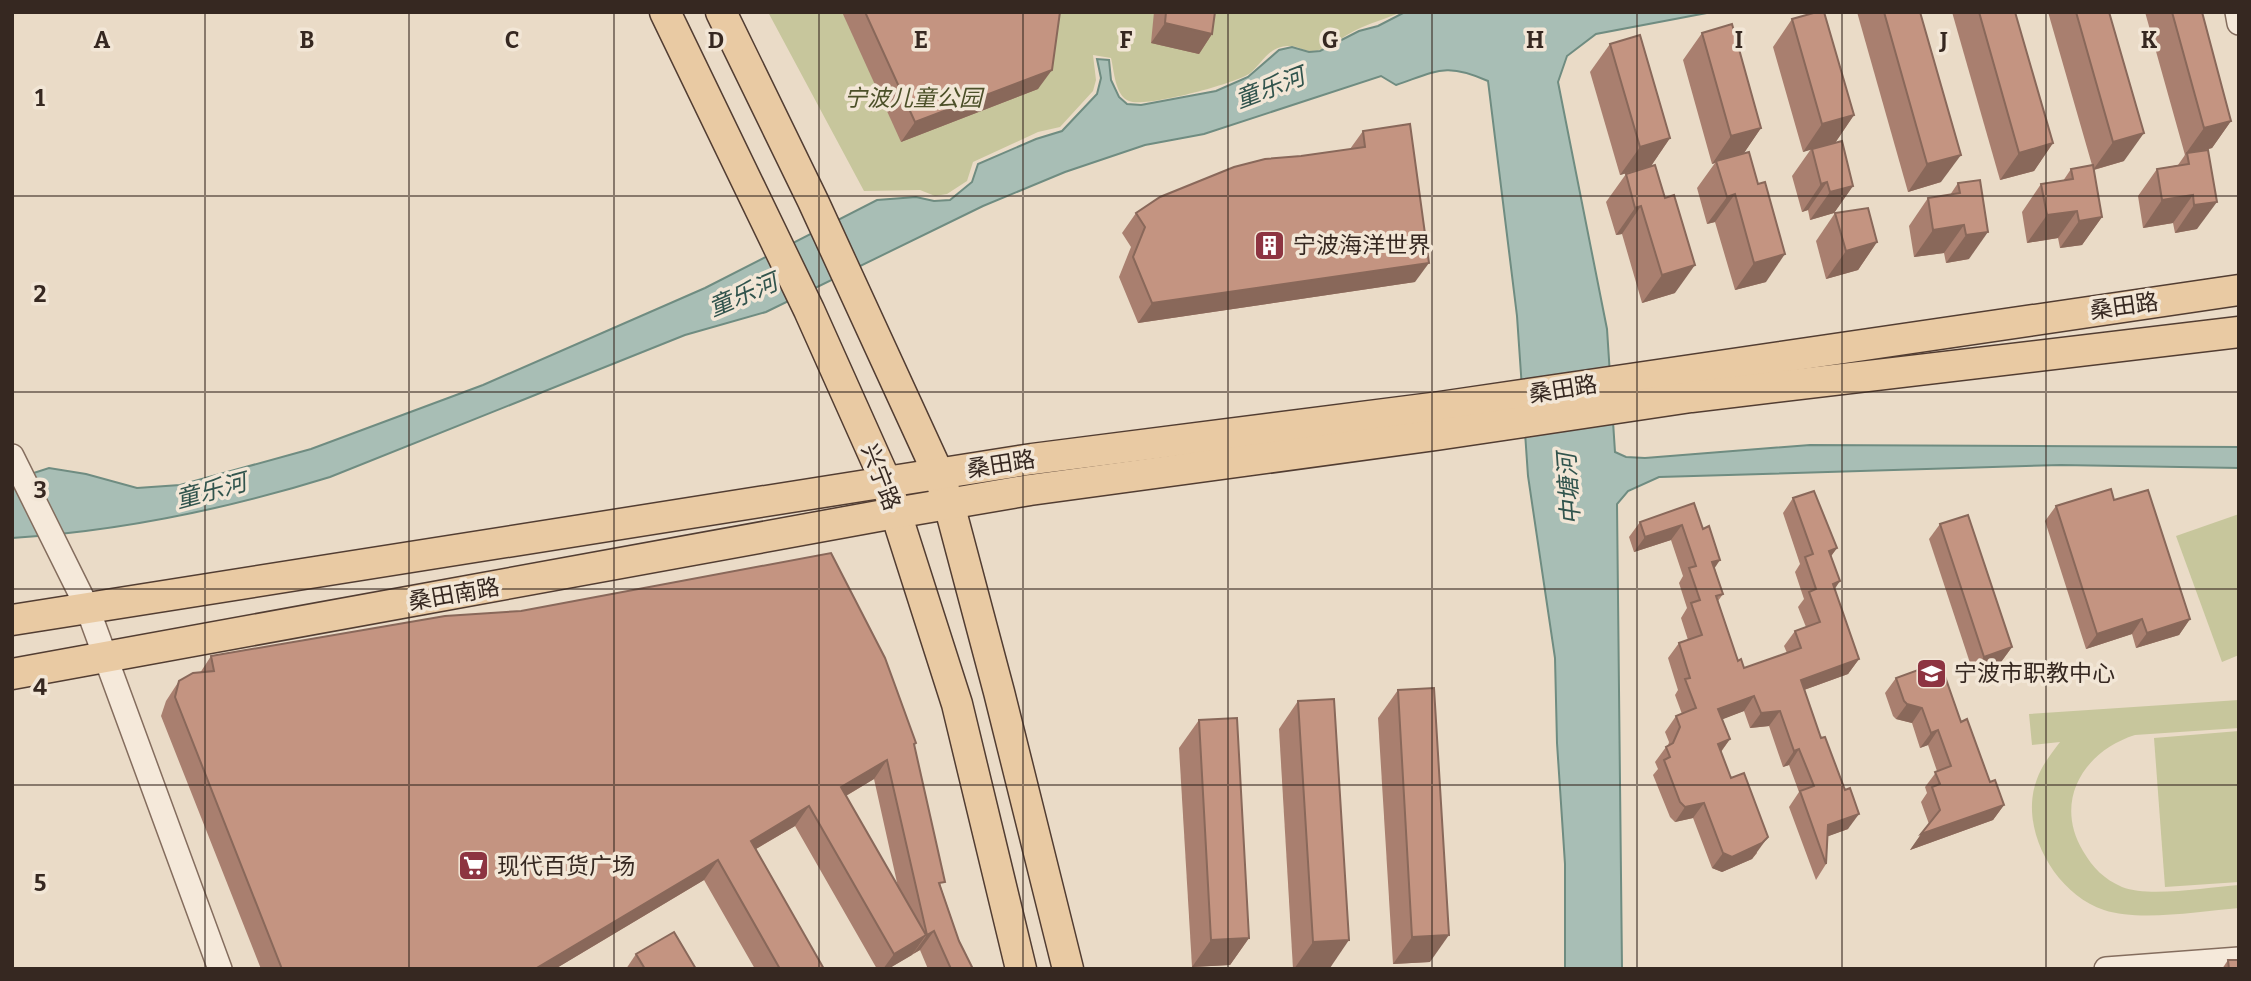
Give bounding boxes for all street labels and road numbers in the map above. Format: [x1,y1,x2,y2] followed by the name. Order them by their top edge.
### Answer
[2088,287,2160,325] street label: 桑田路
[1527,370,1599,408] street label: 桑田路
[856,440,906,514] street label: 兴宁路
[965,445,1037,483] street label: 桑田路
[406,572,502,616] street label: 桑田南路

